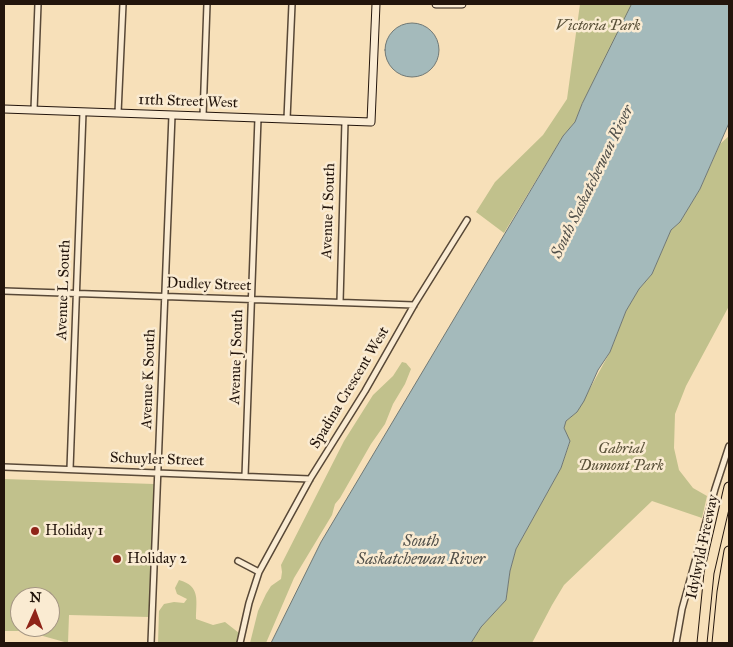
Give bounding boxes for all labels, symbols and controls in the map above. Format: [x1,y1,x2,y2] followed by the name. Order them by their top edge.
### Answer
[556,17,640,35] park label: Victoria Park
[138,91,238,113] street label: 11th Street West
[548,102,638,262] water label: South Saskatchewan River
[318,163,340,259] street label: Avenue I South
[53,239,75,341] street label: Avenue L South
[166,275,252,295] street label: Dudley Street
[226,309,248,405] street label: Avenue J South
[306,324,394,452] street label: Spadina Crescent West
[138,329,160,429] street label: Avenue K South
[578,440,664,475] park label: Gabrial Dumont Park
[109,449,205,471] street label: Schuyler Street
[683,493,723,601] street label: Idylwyld Freeway
[45,522,103,540] place label: Holiday 1
[29,525,41,537] marker: Holiday 1
[357,532,485,570] water label: South Saskatchewan River
[127,550,187,568] place label: Holiday 2
[111,553,123,565] marker: Holiday 2
[10,587,60,637] north arrow
[29,589,42,606] text: N

